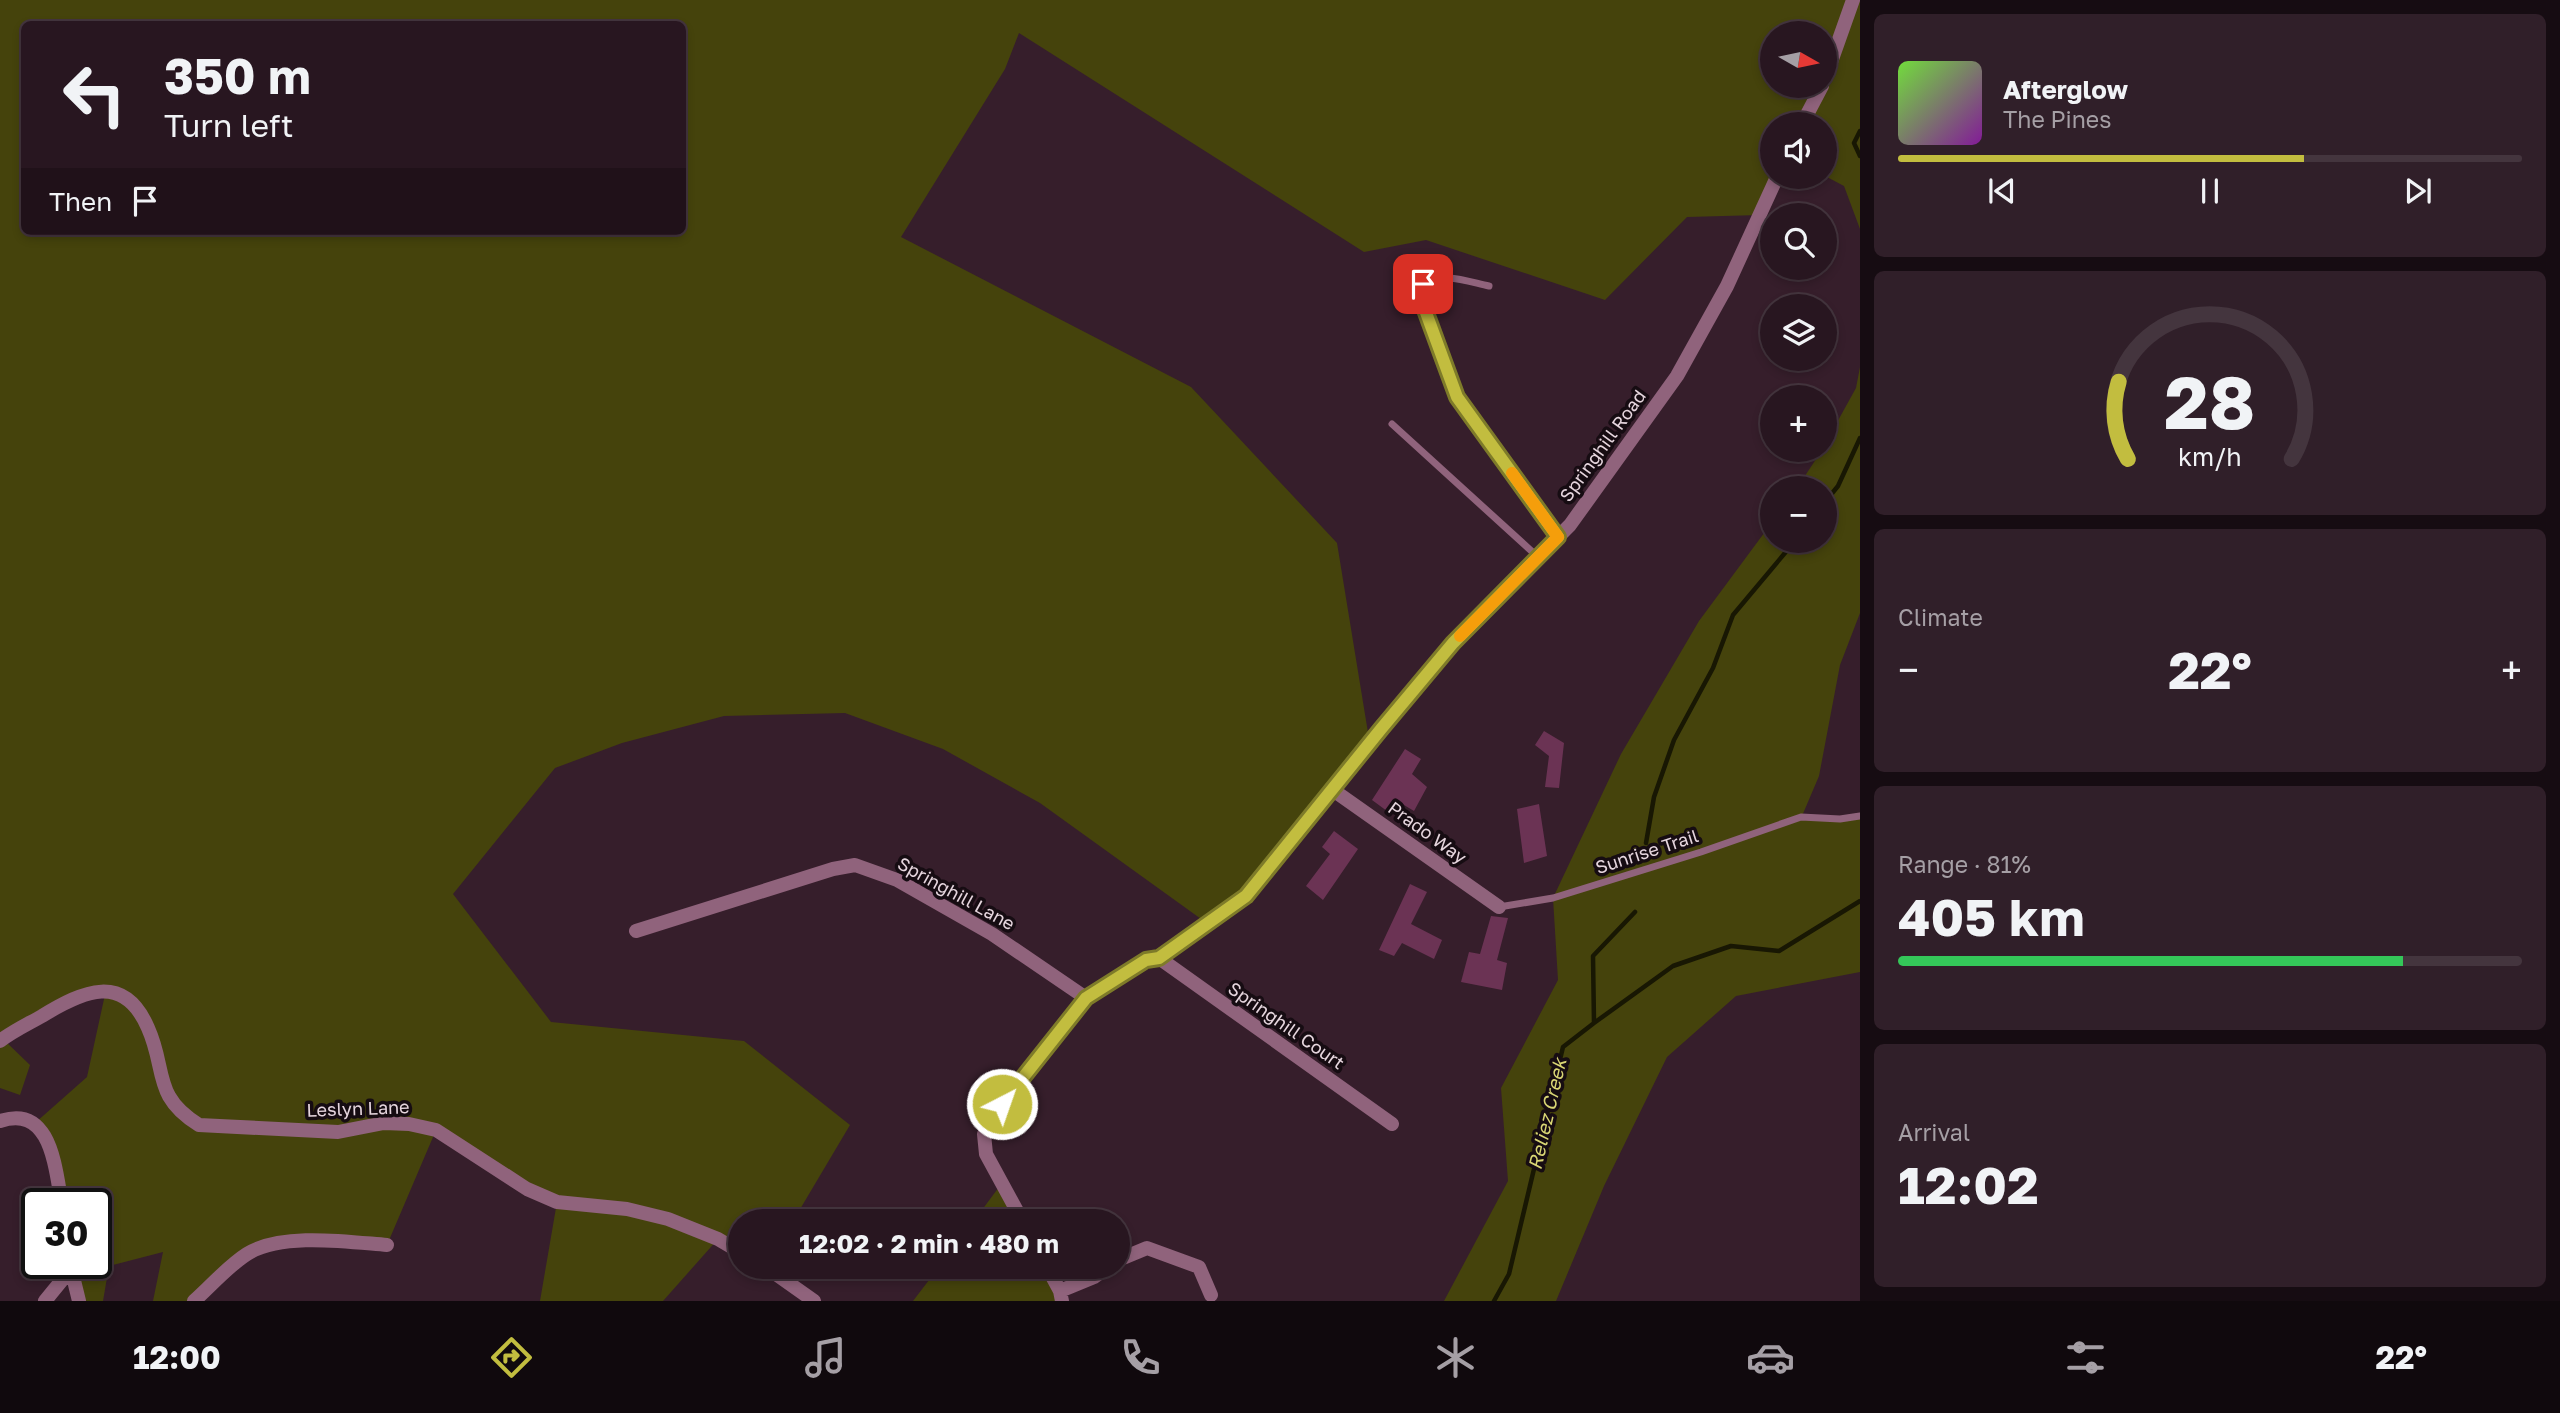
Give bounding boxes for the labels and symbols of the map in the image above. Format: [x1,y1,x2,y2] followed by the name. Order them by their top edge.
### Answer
[1760,21,1838,98] north arrow
[1393,254,1453,314] pin
[1554,385,1650,506] street label: Springhill Road
[1384,796,1471,868] street label: Prado Way
[1592,824,1701,878] street label: Sunrise Trail
[894,852,1019,934] street label: Springhill Lane
[1224,977,1349,1073] street label: Springhill Court
[1523,1054,1571,1172] water label: Reliez Creek
[965,1067,1039,1141] position arrow
[306,1095,410,1121] street label: Leslyn Lane
[21,1188,112,1279] speed limit sign: 30

